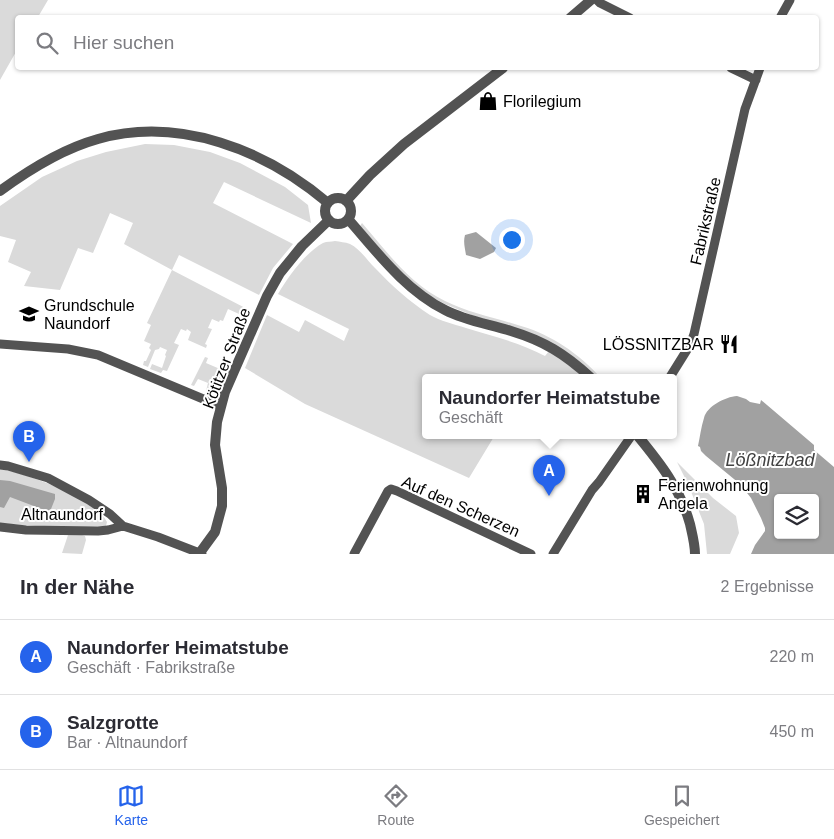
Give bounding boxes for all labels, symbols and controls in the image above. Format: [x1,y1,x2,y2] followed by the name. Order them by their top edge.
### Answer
[15,15,819,70] search box
[33,29,61,57] icon: search
[73,32,174,53] text: Hier suchen
[477,90,499,112] shop icon: Florilegium
[503,93,581,110] place label: Florilegium
[687,175,724,267] street label: Fabrikstraße
[499,227,525,253] your location
[44,297,135,332] place label: Grundschule Naundorf
[18,303,40,325] school or university icon: Grundschule Naundorf
[199,305,254,411] street label: Kötitzer Straße
[718,333,740,355] restaurant icon: LÖSSNITZBAR
[603,336,714,353] place label: LÖSSNITZBAR
[422,374,677,439] popup
[439,387,660,408] text: Naundorfer Heimatstube
[439,409,503,426] text: Geschäft
[13,421,45,462] pin: B
[725,450,816,470] water label: Lößnitzbad
[533,455,565,496] pin: A
[399,473,522,540] street label: Auf den Scherzen
[658,477,768,512] place label: Ferienwohnung Angela
[632,483,654,505] building icon: Ferienwohnung Angela
[774,494,819,539] map controls
[774,494,819,539] button: layers
[21,506,103,523] street label: Altnaundorf
[20,575,134,598] text: In der Nähe
[721,578,814,595] text: 2 Ergebnisse
[67,637,289,658] text: Naundorfer Heimatstube
[30,648,42,665] text: A
[770,648,814,665] text: 220 m
[67,659,235,676] text: Geschäft · Fabrikstraße
[67,712,159,733] text: Salzgrotte
[30,723,42,740] text: B
[770,723,814,740] text: 450 m
[67,734,187,751] text: Bar · Altnaundorf
[115,782,148,828] tab: Karte
[377,782,415,828] tab: Route
[644,782,719,828] tab: Gespeichert

